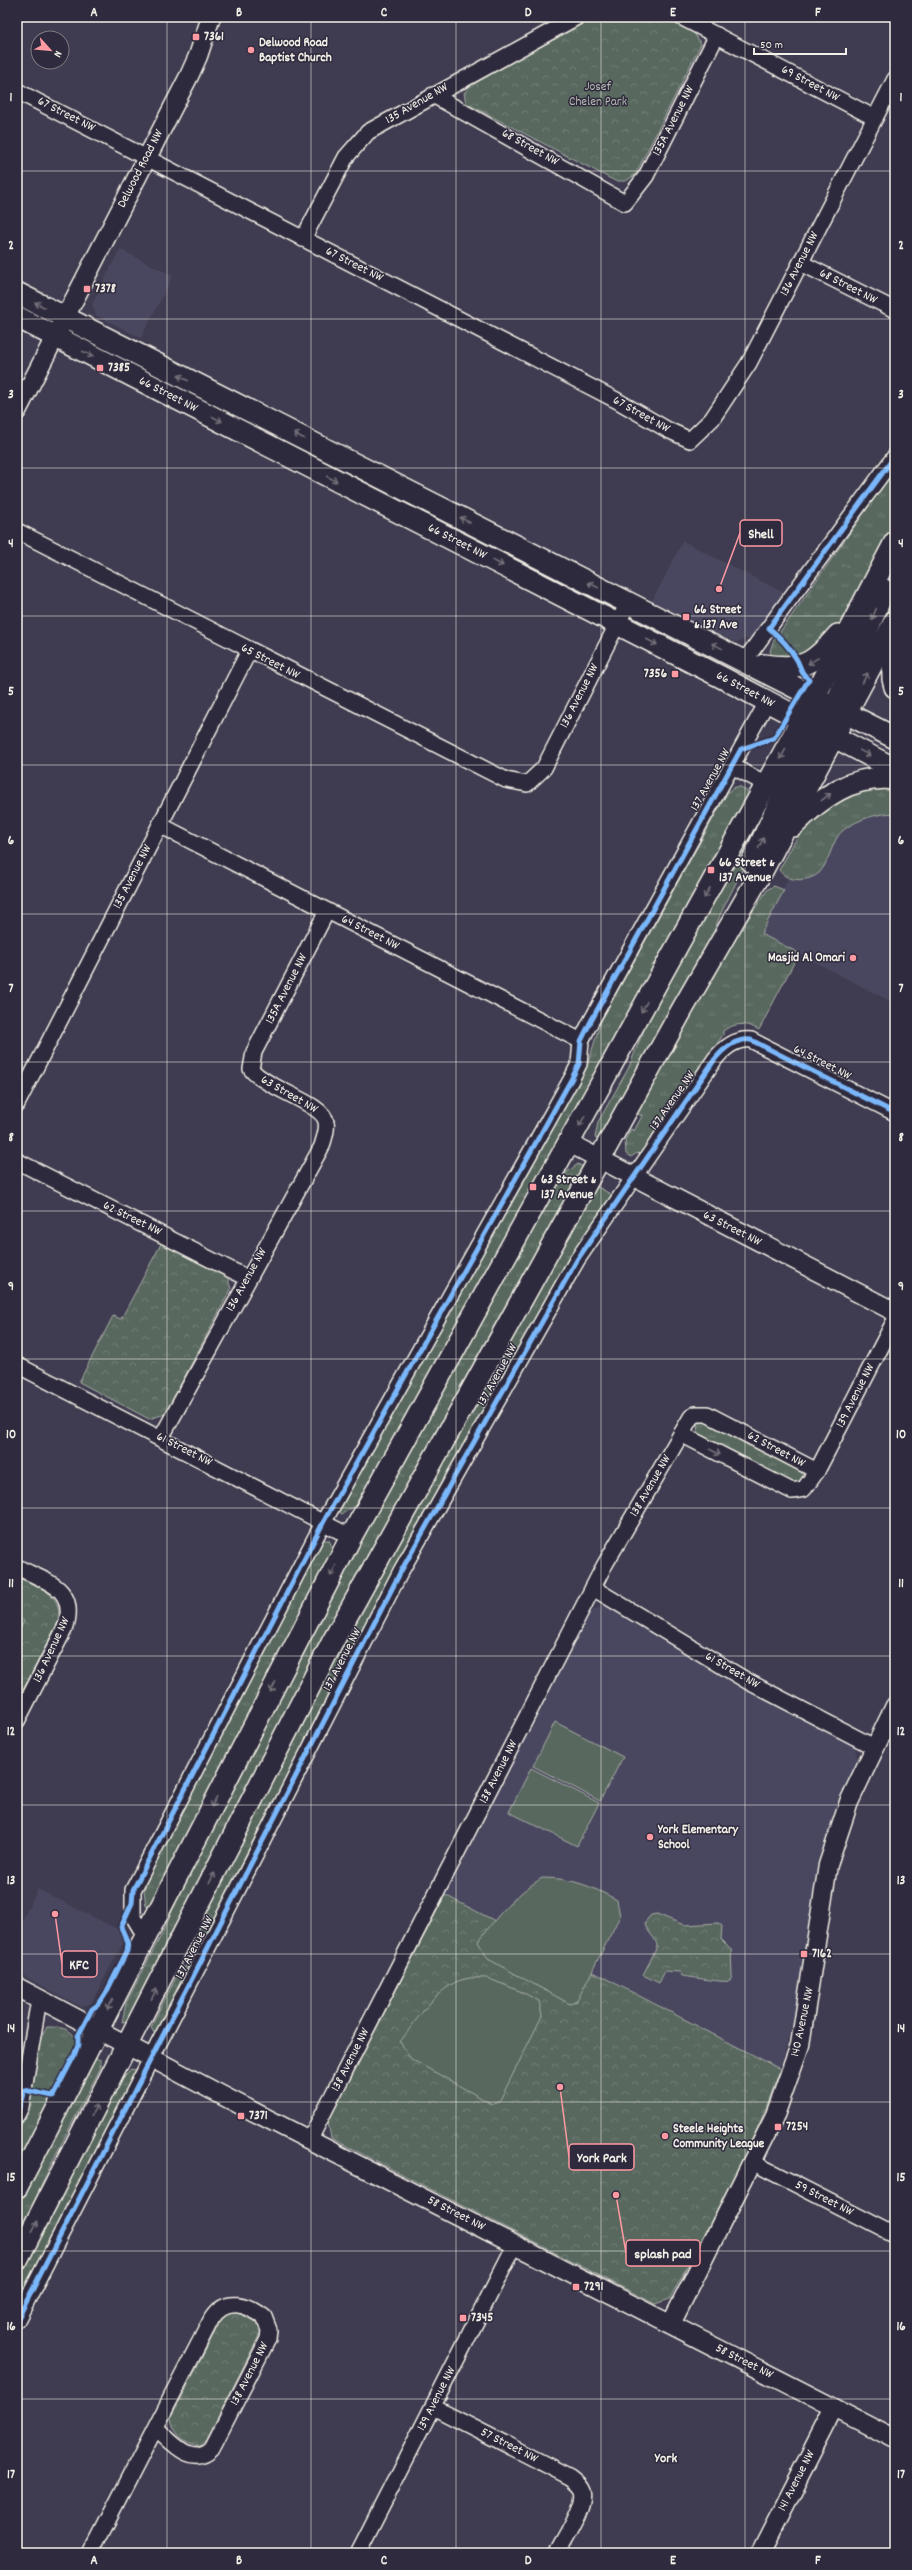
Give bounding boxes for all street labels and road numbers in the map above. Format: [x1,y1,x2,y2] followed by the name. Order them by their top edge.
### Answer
[777,61,843,108] street label: 69 Street NW
[382,78,453,130] street label: 135 Avenue NW
[648,82,700,160] street label: 135A Avenue NW
[34,92,99,138] street label: 67 Street NW
[498,124,563,172] street label: 68 Street NW
[113,126,169,212] street label: Delwood Road NW
[776,228,825,300] street label: 136 Avenue NW
[322,242,387,288] street label: 67 Street NW
[816,264,881,310] street label: 68 Street NW
[135,372,201,418] street label: 66 Street NW
[609,391,674,439] street label: 67 Street NW
[424,519,490,565] street label: 66 Street NW
[237,639,303,685] street label: 65 Street NW
[556,660,605,732] street label: 136 Avenue NW
[712,667,778,714] street label: 66 Street NW
[686,745,736,815] street label: 137 Avenue NW
[109,841,158,913] street label: 135 Avenue NW
[338,910,403,956] street label: 64 Street NW
[261,950,313,1028] street label: 135A Avenue NW
[790,1040,855,1086] street label: 64 Street NW
[645,1067,701,1135] street label: 137 Avenue NW
[257,1071,322,1119] street label: 63 Street NW
[99,1197,165,1242] street label: 62 Street NW
[699,1206,765,1252] street label: 63 Street NW
[222,1244,273,1315] street label: 136 Avenue NW
[473,1340,523,1410] street label: 137 Avenue NW
[832,1360,881,1431] street label: 139 Avenue NW
[744,1427,809,1474] street label: 62 Street NW
[153,1428,216,1472] street label: 61 Street NW
[625,1451,677,1521] street label: 138 Avenue NW
[29,1614,76,1686] street label: 136 Avenue NW
[319,1624,367,1695] street label: 137 Avenue NW
[701,1648,763,1695] street label: 61 Street NW
[475,1736,523,1807] street label: 138 Avenue NW
[171,1912,219,1983] street label: 137 Avenue NW
[786,1985,820,2059] street label: 140 Avenue NW
[327,2024,375,2095] street label: 138 Avenue NW
[791,2176,857,2222] street label: 59 Street NW
[424,2191,489,2237] street label: 58 Street NW
[226,2338,274,2409] street label: 138 Avenue NW
[712,2339,777,2385] street label: 58 Street NW
[413,2363,462,2434] street label: 139 Avenue NW
[477,2423,542,2469] street label: 57 Street NW
[773,2447,821,2515] street label: 141 Avenue NW

